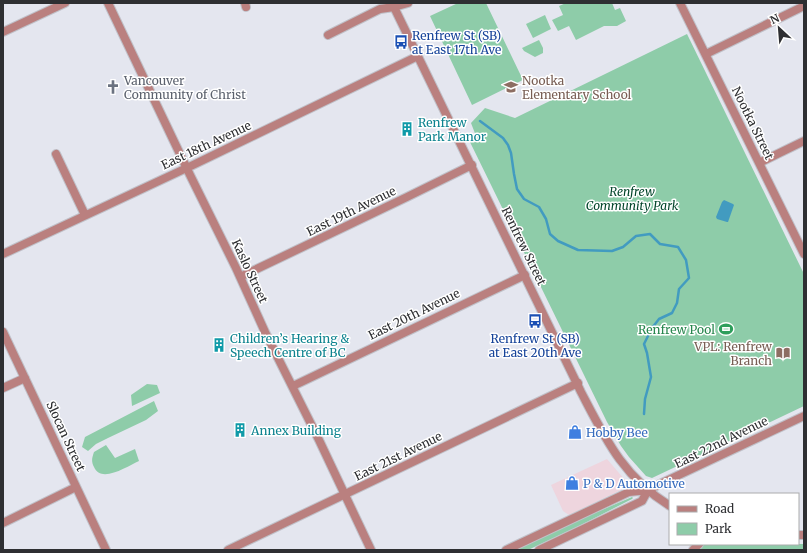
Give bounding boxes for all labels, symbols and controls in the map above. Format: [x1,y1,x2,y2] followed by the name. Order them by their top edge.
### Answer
[759,8,799,48] north arrow
[768,11,782,27] text: N
[412,28,501,57] place label: Renfrew St (SB) at East 17th Ave
[393,34,409,50] bus stop icon: Renfrew St (SB) at East 17th Ave
[123,73,246,102] place label: Vancouver Community of Christ
[522,73,632,102] place label: Nootka Elementary School
[105,79,121,95] church icon: Vancouver Community of Christ
[503,79,519,95] school or university icon: Nootka Elementary School
[729,84,777,162] street label: Nootka Street
[418,115,487,144] place label: Renfrew Park Manor
[159,118,253,172] street label: East 18th Avenue
[399,121,415,137] building icon: Renfrew Park Manor
[304,183,398,239] street label: East 19th Avenue
[586,184,679,213] park label: Renfrew Community Park
[498,204,550,288] street label: Renfrew Street
[229,237,271,306] street label: Kaslo Street
[366,285,462,343] street label: East 20th Avenue
[527,313,543,329] bus stop icon: Renfrew St (SB) at East 20th Ave
[718,321,734,337] sports icon: Renfrew Pool
[638,322,715,337] place label: Renfrew Pool
[230,331,349,360] place label: Children’s Hearing & Speech Centre of BC
[489,331,581,360] place label: Renfrew St (SB) at East 20th Ave
[211,337,227,353] building icon: Children’s Hearing & Speech Centre of BC
[693,339,773,368] place label: VPL: Renfrew Branch
[775,345,791,361] library icon: VPL: Renfrew Branch
[43,399,89,474] street label: Slocan Street
[672,413,770,471] street label: East 22nd Avenue
[232,422,248,438] building icon: Annex Building
[250,423,342,438] place label: Annex Building
[567,424,583,440] shop icon: Hobby Bee
[586,425,648,440] place label: Hobby Bee
[352,428,444,484] street label: East 21st Avenue
[564,475,580,491] shop icon: P & D Automotive
[583,476,685,491] place label: P & D Automotive
[669,493,799,545] legend
[705,501,734,516] text: Road
[705,521,732,536] text: Park

